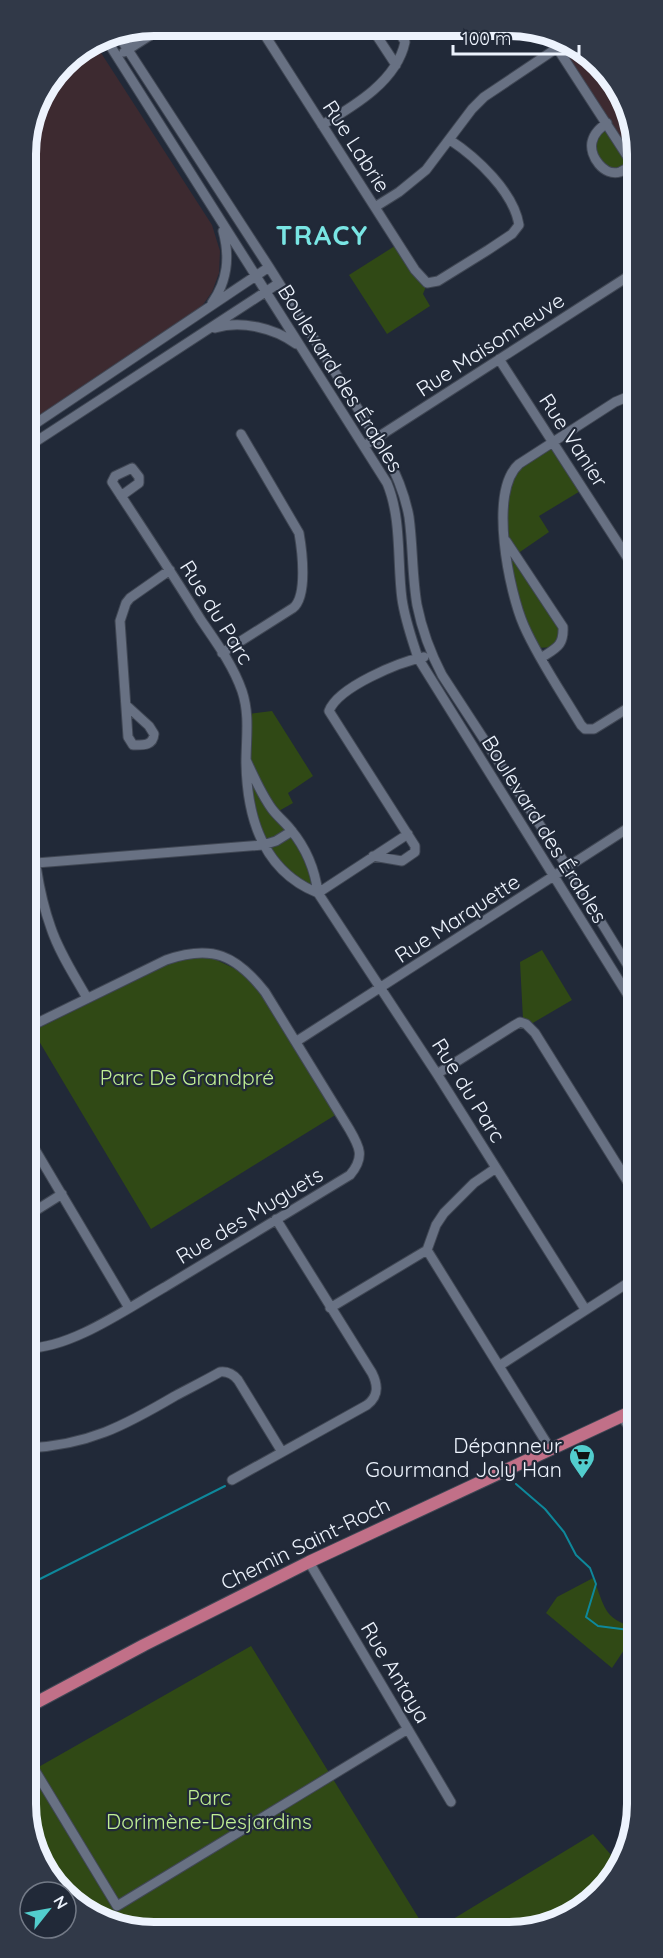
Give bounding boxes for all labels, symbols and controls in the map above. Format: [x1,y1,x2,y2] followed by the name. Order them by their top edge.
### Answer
[453,18,579,56] scale bar
[462,27,511,50] text: 100 m
[318,95,396,197] street label: Rue Labrie
[275,218,369,252] district label: TRACY
[273,279,409,477] street label: Boulevard des Érables
[411,286,569,402] street label: Rue Maisonneuve
[534,388,614,492] street label: Rue Vanier
[175,555,259,669] street label: Rue du Parc
[477,730,613,928] street label: Boulevard des Érables
[390,868,524,968] street label: Rue Marquette
[427,1033,511,1147] street label: Rue du Parc
[100,1064,274,1090] park label: Parc De Grandpré
[171,1161,327,1269] street label: Rue des Muguets
[365,1432,562,1482] place label: Dépanneur Gourmand Joly Han
[567,1442,597,1480] supermarket icon: Dépanneur Gourmand Joly Han
[216,1491,394,1595] street label: Chemin Saint-Roch
[356,1617,436,1727] street label: Rue Antaya
[106,1784,312,1834] park label: Parc Dorimène-Desjardins
[18,1880,78,1940] north arrow
[49,1892,72,1912] text: N

